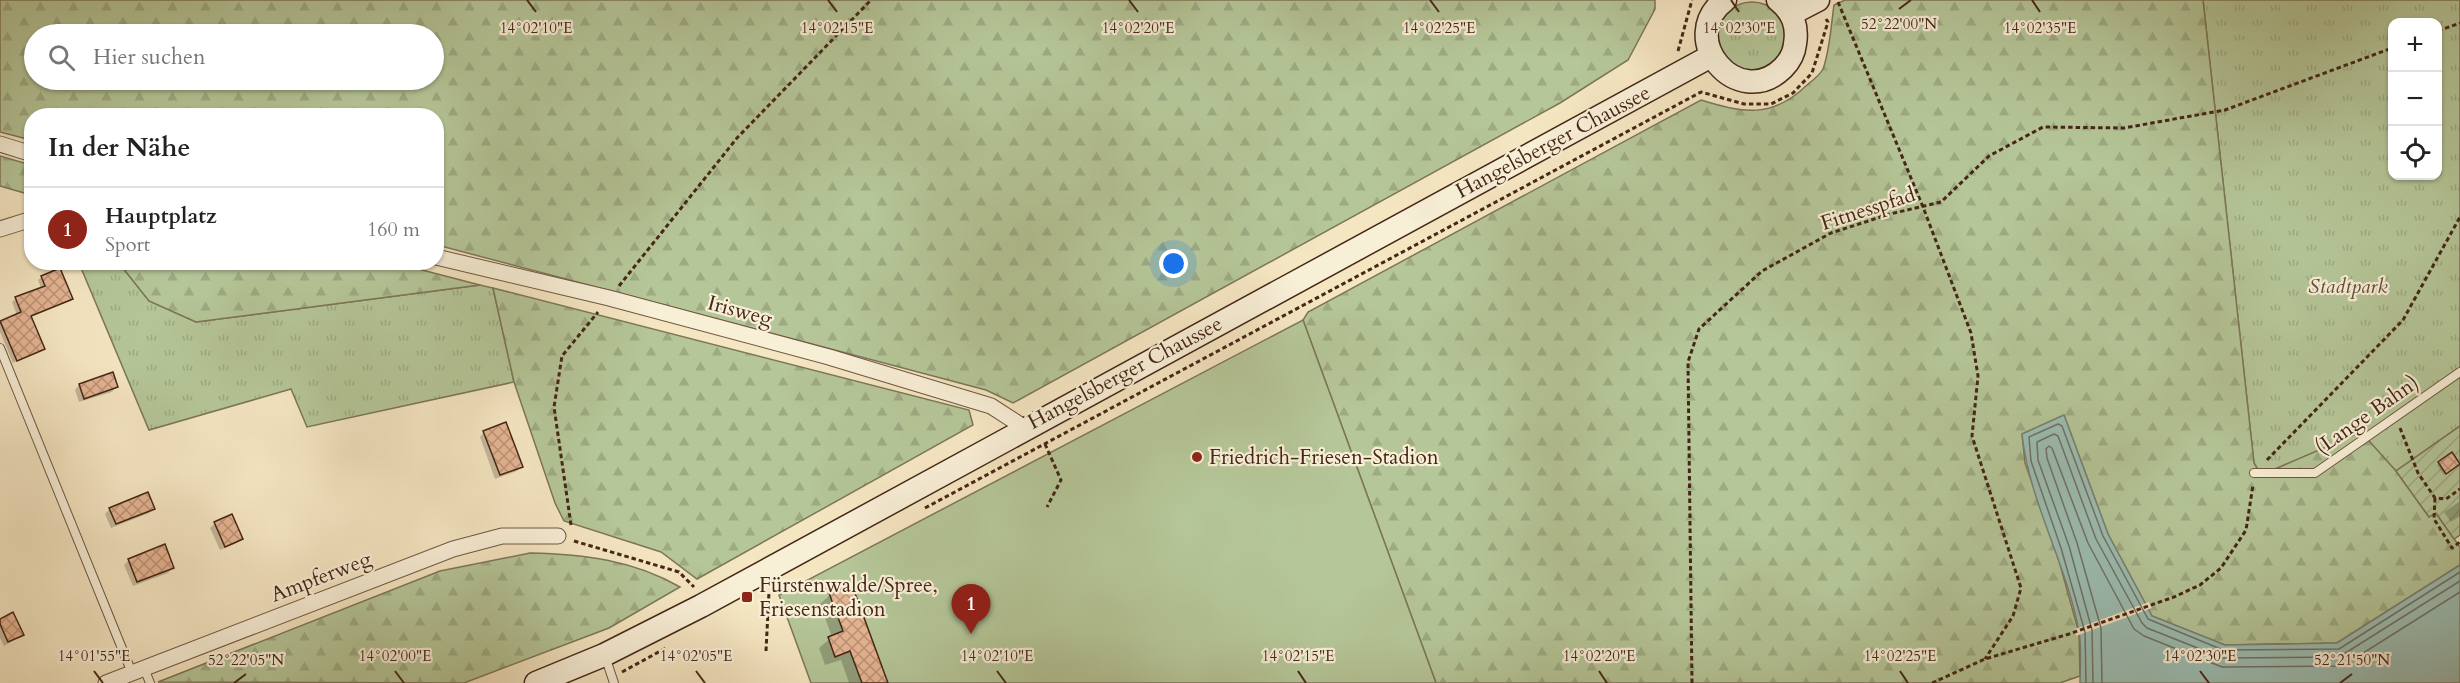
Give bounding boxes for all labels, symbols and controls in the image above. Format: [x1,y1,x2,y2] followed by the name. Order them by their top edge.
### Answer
[1861,14,1937,34] text: 52°22'00"N
[500,18,572,38] text: 14°02'10"E
[801,18,873,38] text: 14°02'15"E
[1102,18,1174,38] text: 14°02'20"E
[1403,18,1475,38] text: 14°02'25"E
[1703,18,1775,38] text: 14°02'30"E
[2004,18,2076,38] text: 14°02'35"E
[2388,18,2442,180] map controls
[2388,18,2442,72] button: +
[24,24,444,90] search box
[45,41,78,74] icon: search
[93,42,206,72] text: Hier suchen
[2388,72,2442,126] button: −
[1451,78,1655,206] street label: Hangelsberger Chaussee
[2388,126,2442,180] button: locate
[48,130,190,165] text: In der Nähe
[1817,180,1919,238] street label: Fitnesspfad
[105,201,217,231] text: Hauptplatz
[62,216,73,243] text: 1
[367,216,420,243] text: 160 m
[105,231,150,258] text: Sport
[1159,249,1188,278] your location
[2308,272,2388,301] park label: Stadtpark
[704,288,776,334] street label: Irisweg
[1023,309,1227,437] street label: Hangelsberger Chaussee
[2309,368,2425,462] street label: (Lange Bahn)
[1209,443,1439,472] place label: Friedrich-Friesen-Stadion
[1190,450,1204,464] marker: Friedrich-Friesen-Stadion
[266,544,376,609] street label: Ampferweg
[759,571,938,624] place label: Fürstenwalde/Spree, Friesenstadion
[952,584,990,634] pin: 1
[740,590,754,604] marker: Fürstenwalde/Spree, Friesenstadion
[58,646,130,666] text: 14°01'55"E
[359,646,431,666] text: 14°02'00"E
[660,646,732,666] text: 14°02'05"E
[961,646,1033,666] text: 14°02'10"E
[1262,646,1334,666] text: 14°02'15"E
[1563,646,1635,666] text: 14°02'20"E
[1864,646,1936,666] text: 14°02'25"E
[2164,646,2236,666] text: 14°02'30"E
[208,650,284,670] text: 52°22'05"N
[2314,650,2390,670] text: 52°21'50"N

